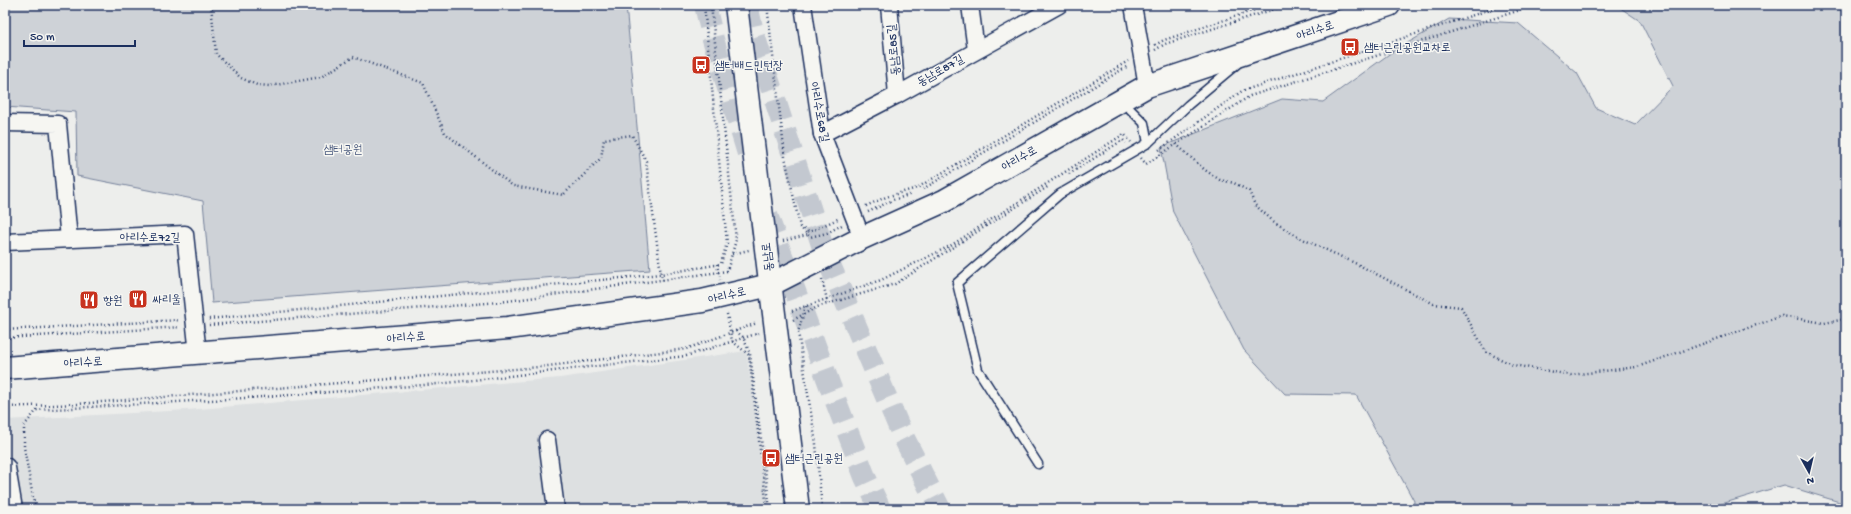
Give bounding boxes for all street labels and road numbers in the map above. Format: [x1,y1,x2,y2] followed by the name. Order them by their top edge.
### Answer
[1295,18,1336,45] street label: 아리수로
[886,23,904,76] street label: 동남로85길
[915,53,967,91] street label: 동남로87길
[805,81,832,144] street label: 아리수로68길
[999,143,1040,175] street label: 아리수로
[120,231,181,246] street label: 아리수로72길
[760,242,778,272] street label: 동남로
[707,285,748,308] street label: 아리수로
[386,329,426,348] street label: 아리수로
[63,355,103,372] street label: 아리수로

